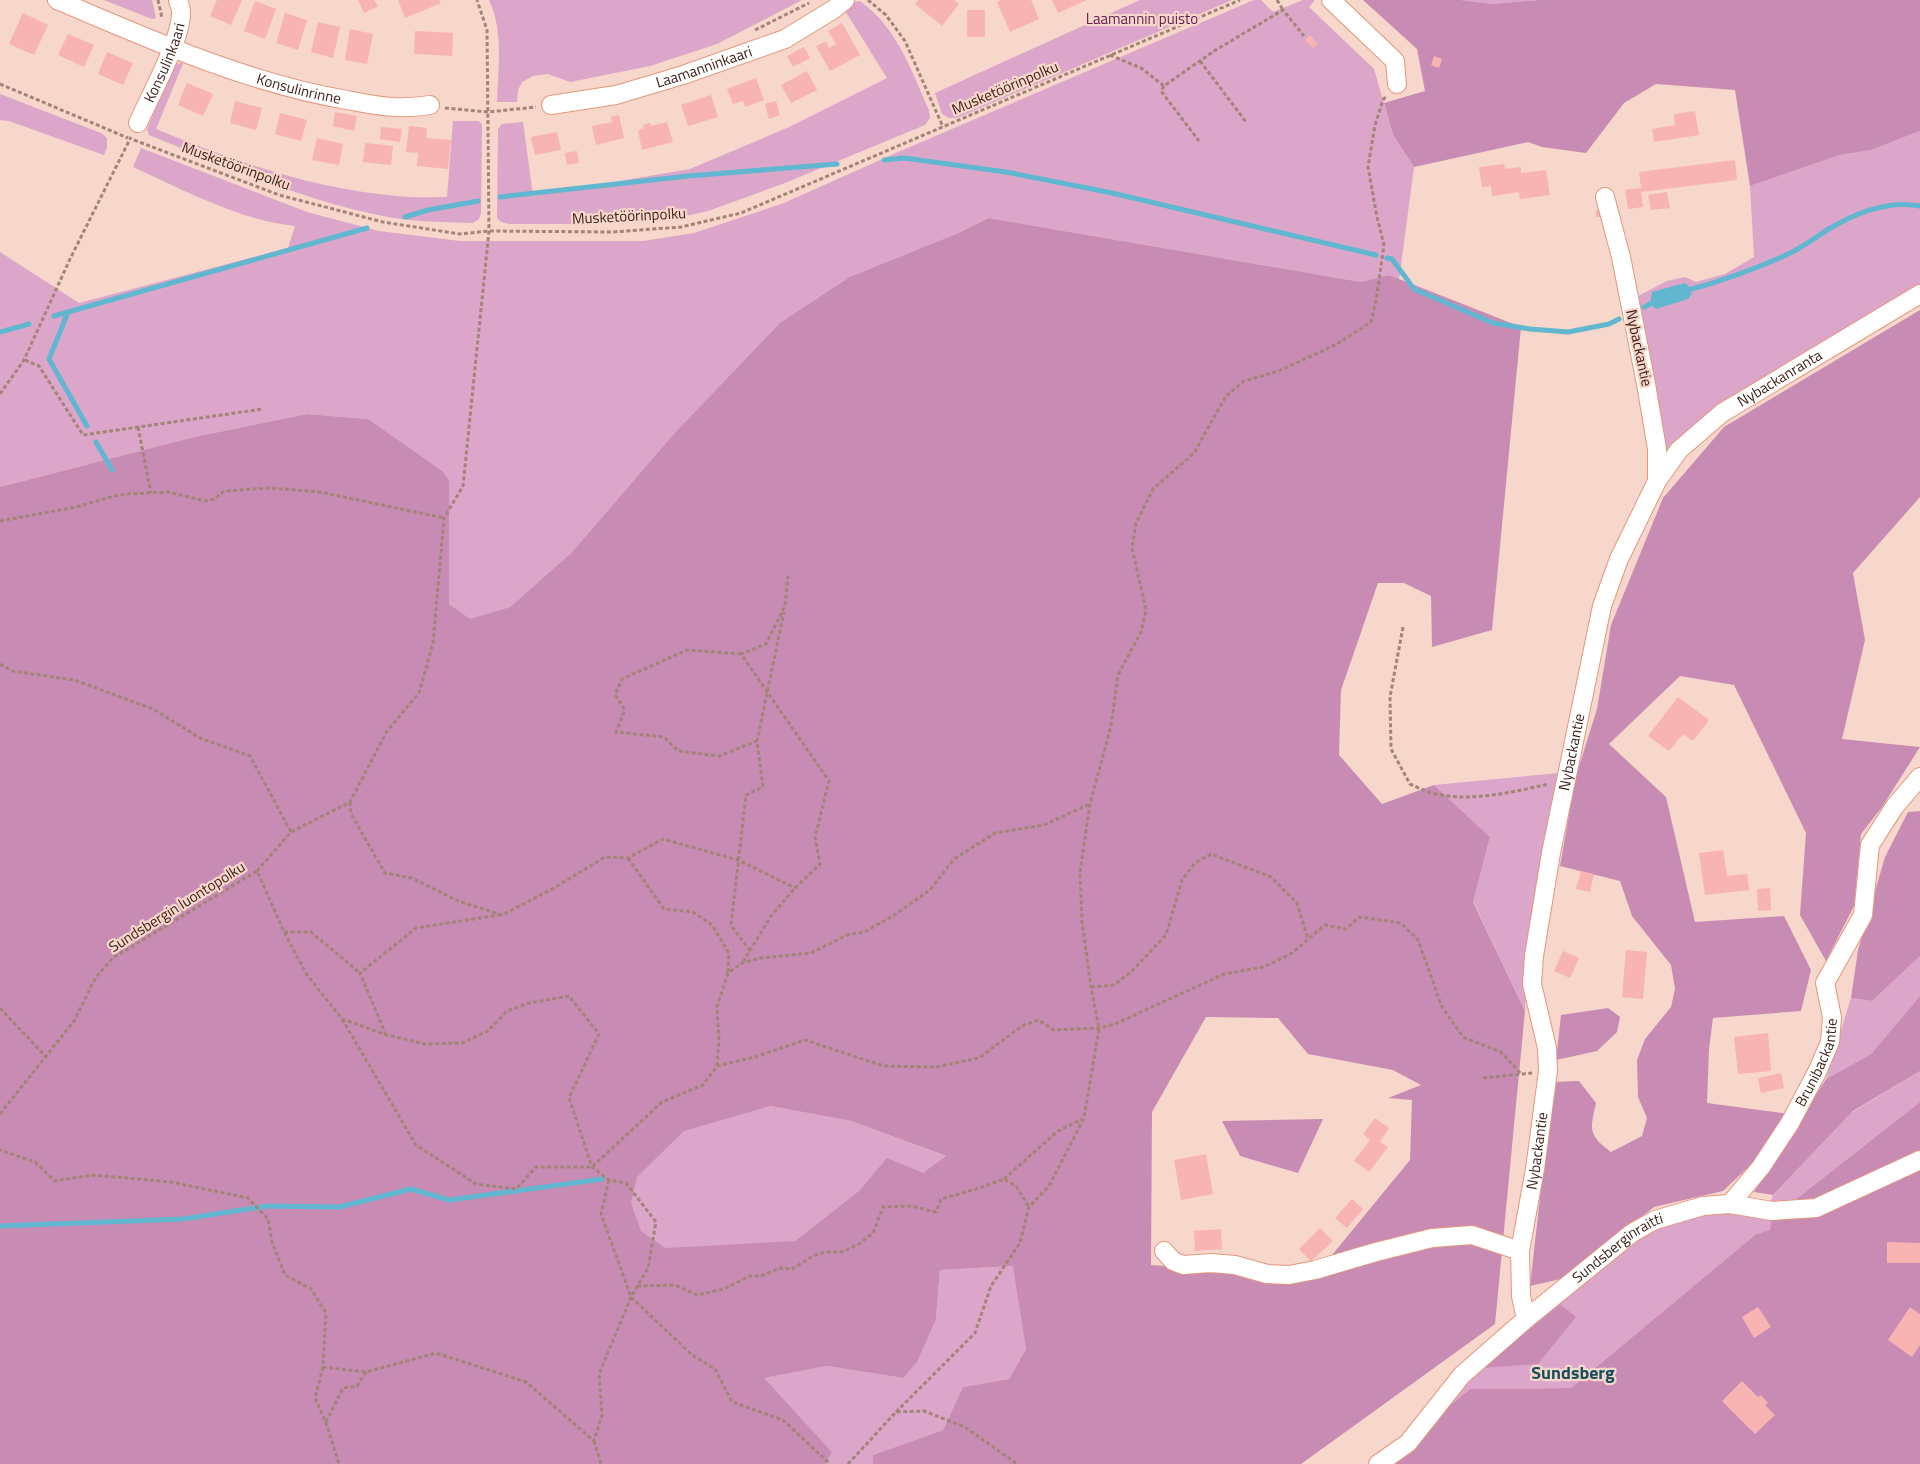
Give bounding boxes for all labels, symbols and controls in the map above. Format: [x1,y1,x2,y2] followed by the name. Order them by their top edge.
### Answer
[1086,7,1198,30] park label: Laamannin puisto
[137,21,191,106] street label: Konsulinkaari
[653,40,755,94] street label: Laamanninkaari
[948,55,1062,120] street label: Musketöörinpolku
[254,67,343,110] street label: Konsulinrinne
[179,135,294,196] street label: Musketöörinpolku
[571,201,687,230] street label: Musketöörinpolku
[1620,307,1659,388] street label: Nybackantie
[1733,343,1827,412] street label: Nybackanranta
[1552,711,1591,793] street label: Nybackantie
[104,855,249,958] street label: Sundsbergin luontopolku
[1789,1017,1843,1111] street label: Brunibackantie
[1519,1111,1553,1192] street label: Nybackantie
[1567,1206,1666,1288] street label: Sundsberginraitti
[1531,1359,1615,1386] district label: Sundsberg

